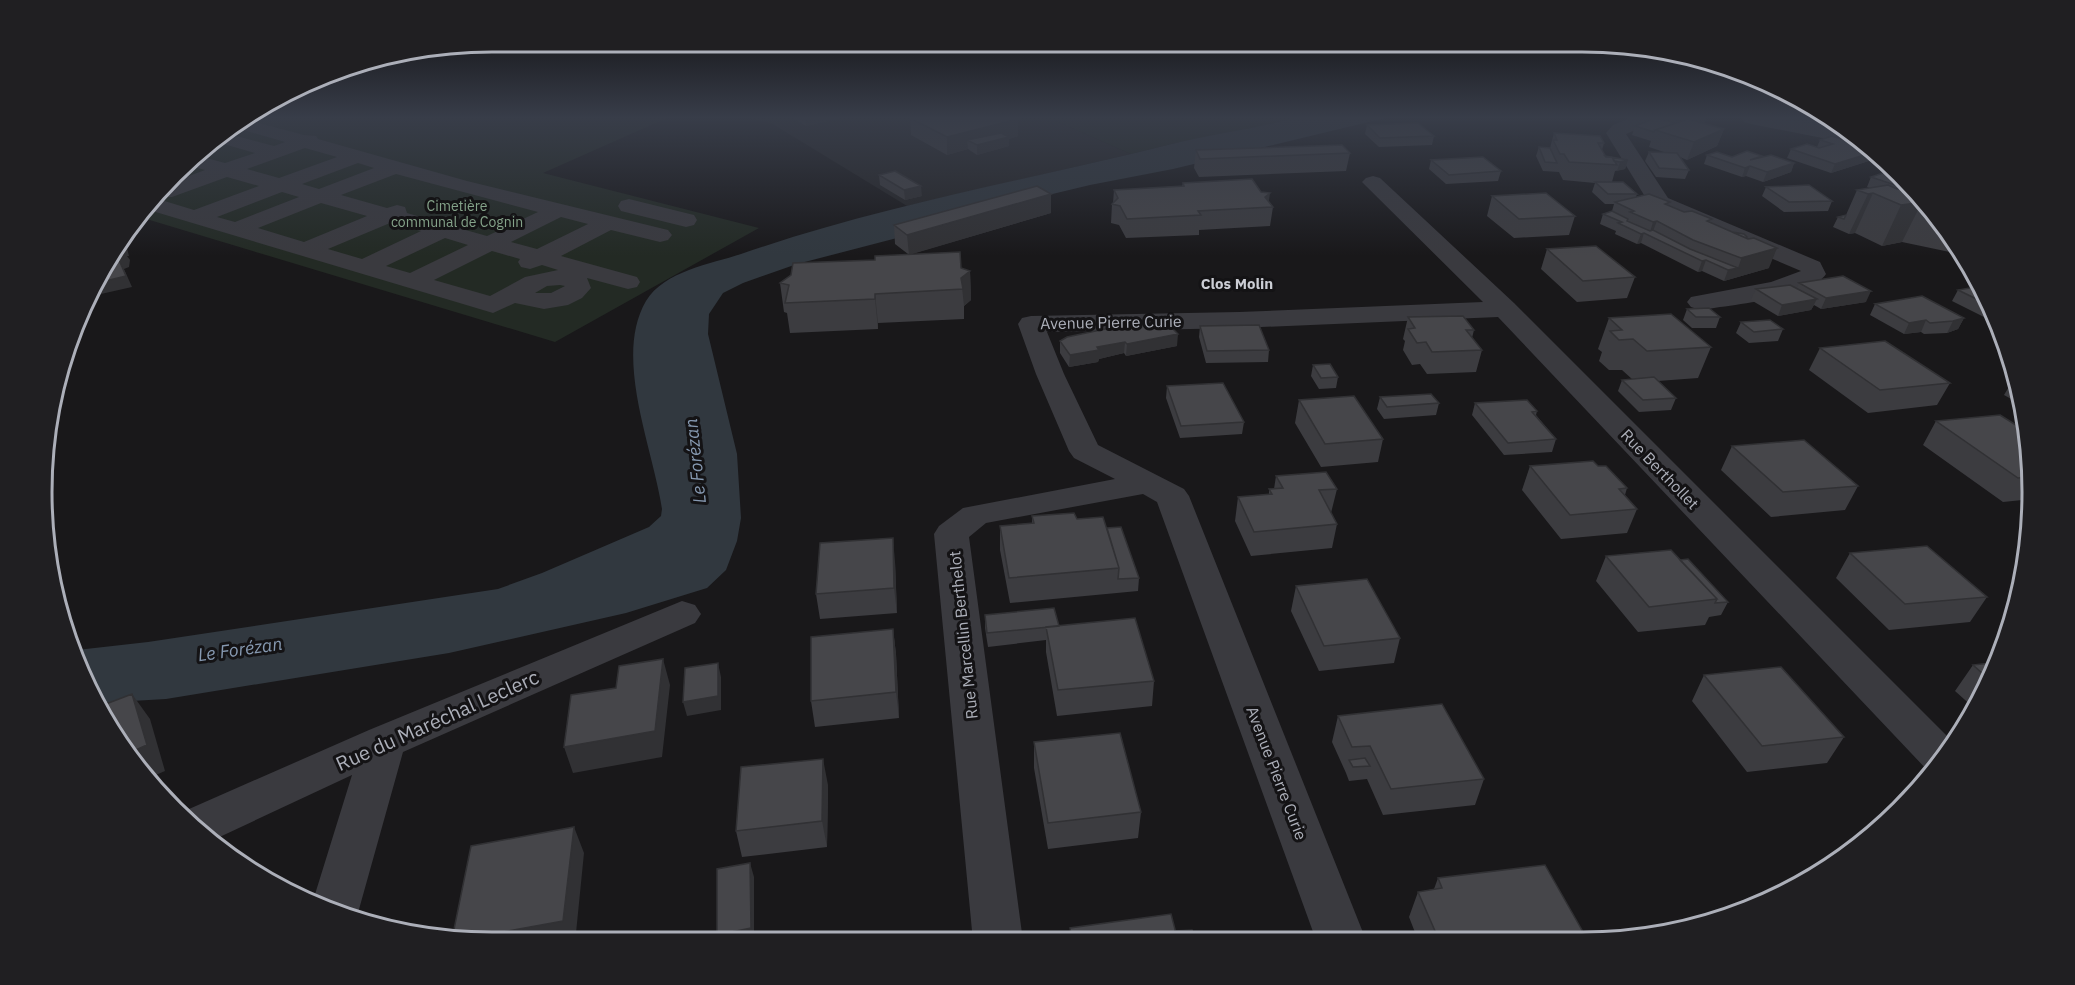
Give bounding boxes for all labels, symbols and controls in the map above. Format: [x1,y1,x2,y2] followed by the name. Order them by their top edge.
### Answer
[391,197,523,231] park label: Cimetière communal de Cognin
[1201,274,1273,293] district label: Clos Molin
[1040,311,1182,333] street label: Avenue Pierre Curie
[679,417,711,505] water label: Le Forézan
[1617,425,1703,513] street label: Rue Berthollet
[944,550,982,720] street label: Rue Marcellin Berthelot
[196,632,284,666] water label: Le Forézan
[331,663,543,777] street label: Rue du Maréchal Leclerc
[1242,703,1312,843] street label: Avenue Pierre Curie

